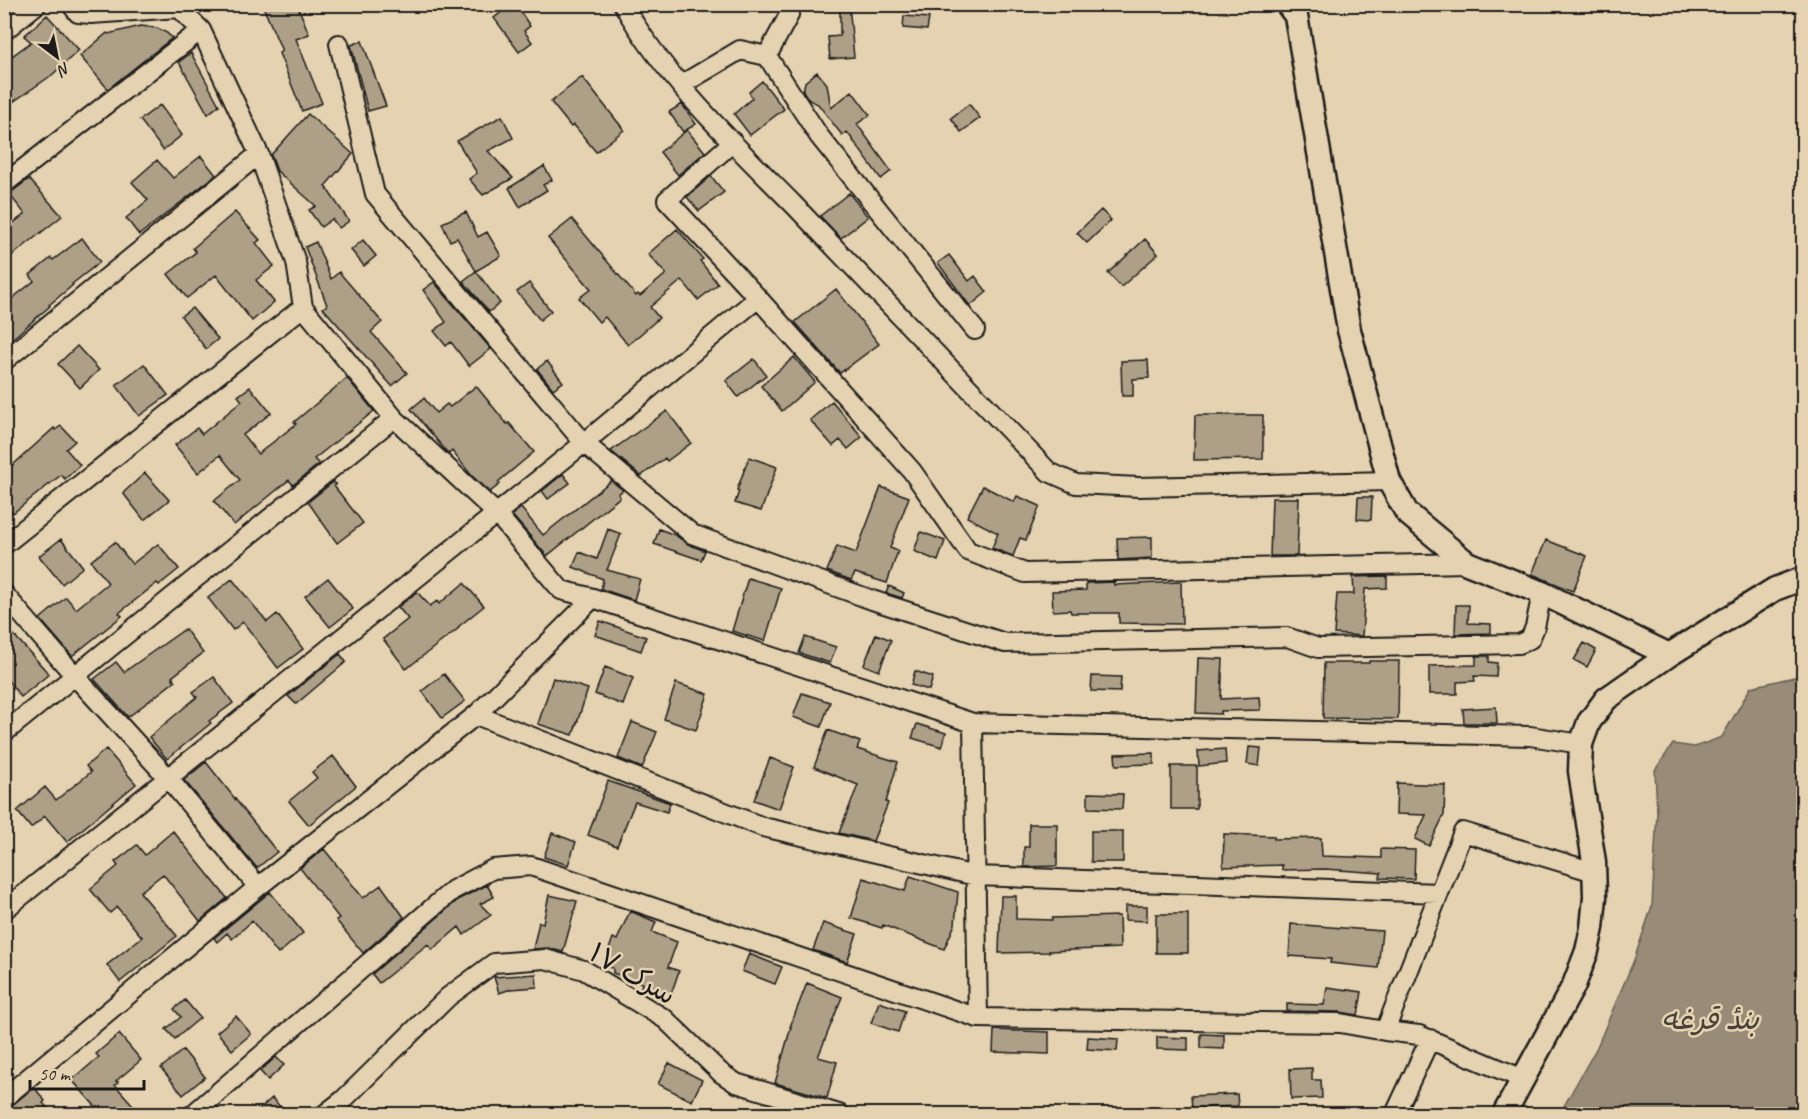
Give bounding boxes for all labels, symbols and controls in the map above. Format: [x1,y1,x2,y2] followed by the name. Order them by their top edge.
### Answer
[27,27,87,87] north arrow
[52,58,74,82] text: N
[583,935,682,1012] street label: سرک ۱۷
[1661,1000,1760,1038] water label: بندٔ قرغه
[30,1053,144,1091] scale bar
[39,1063,72,1085] text: 50 m

